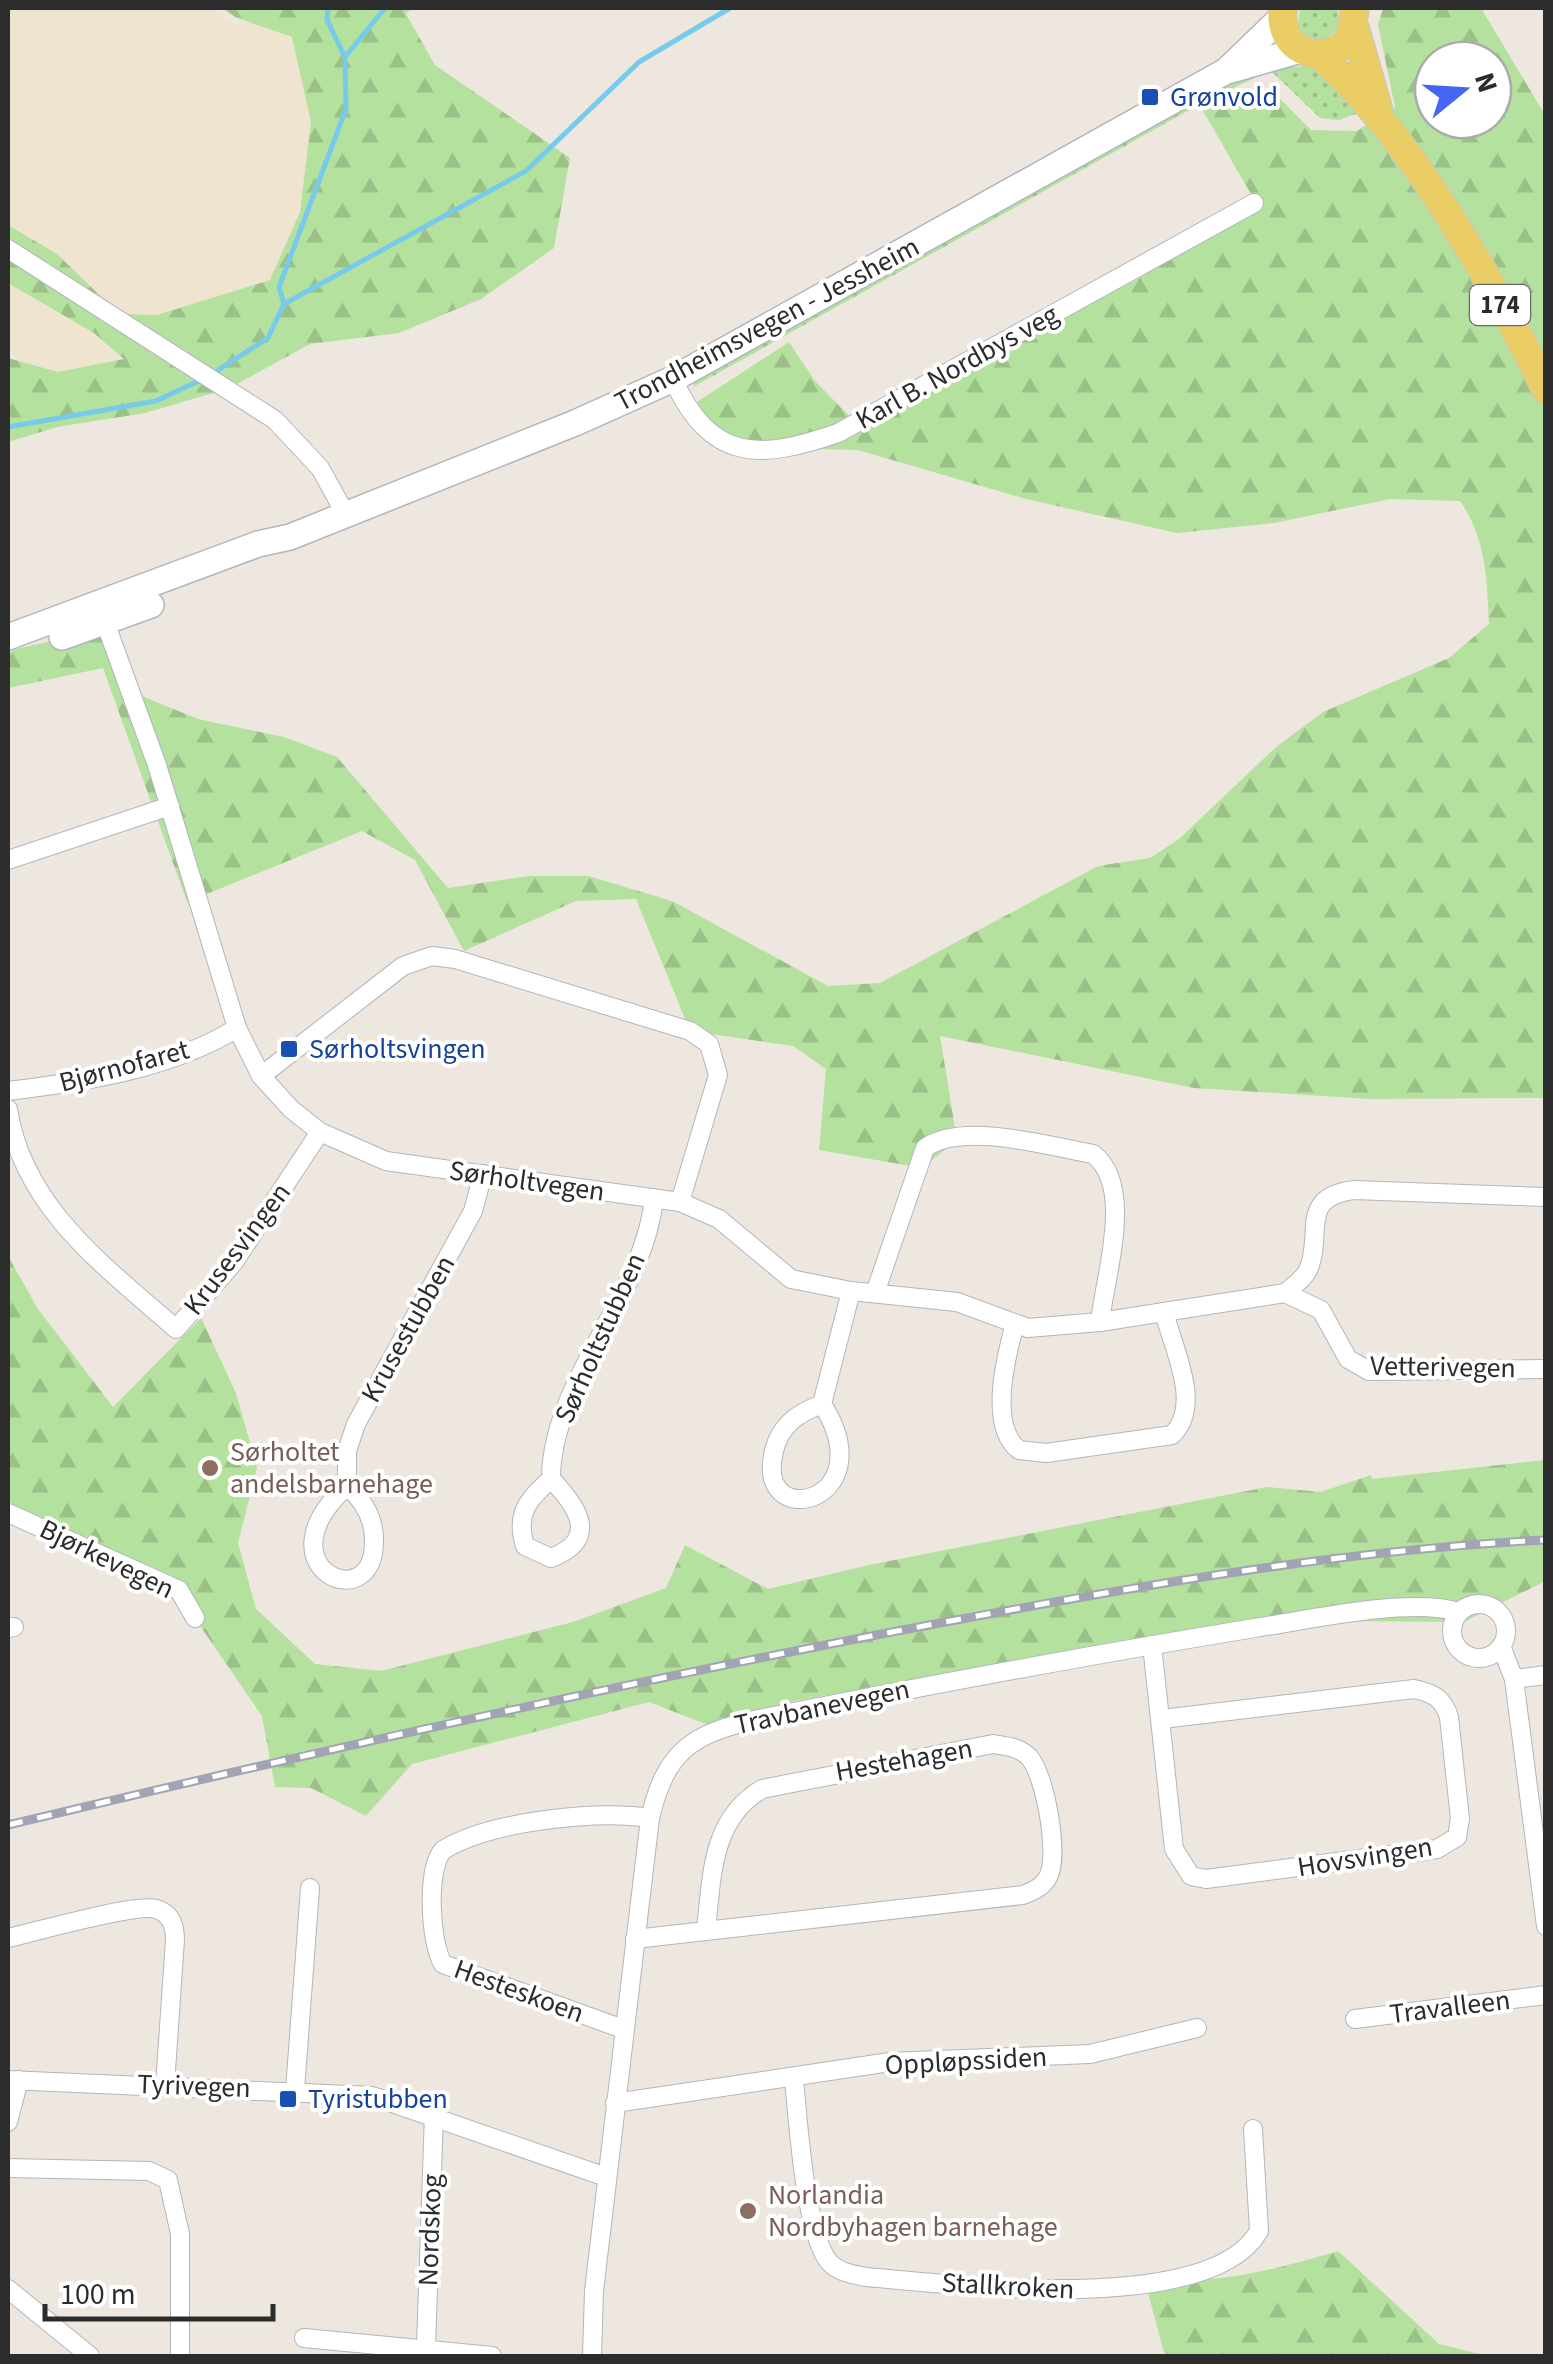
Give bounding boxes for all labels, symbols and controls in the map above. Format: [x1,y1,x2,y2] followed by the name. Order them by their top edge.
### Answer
[1413,40,1513,140] north arrow
[1464,68,1508,98] text: N
[1170,77,1278,117] place label: Grønvold
[1139,86,1161,108] marker: Grønvold
[608,227,926,421] street label: Trondheimsvegen - Jessheim
[1470,285,1530,325] road number: 174
[848,295,1066,439] street label: Karl B. Nordbys veg
[55,1029,194,1103] street label: Bjørnofaret
[309,1029,486,1069] place label: Sørholtsvingen
[278,1038,300,1060] marker: Sørholtsvingen
[447,1150,607,1212] street label: Sørholtvegen
[174,1174,300,1324] street label: Krusesvingen
[545,1246,655,1430] street label: Sørholtstubben
[351,1248,465,1410] street label: Krusestubben
[1370,1346,1516,1388] street label: Vetterivegen
[230,1432,433,1504] place label: Sørholtet andelsbarnehage
[199,1457,221,1479] marker: Sørholtet andelsbarnehage
[33,1509,181,1609] street label: Bjørkevegen
[731,1669,913,1745] street label: Travbanevegen
[832,1728,976,1792] street label: Hestehagen
[1295,1827,1435,1887] street label: Hovsvingen
[448,1949,590,2033] street label: Hesteskoen
[1388,1980,1512,2034] street label: Travalleen
[884,2037,1048,2085] street label: Oppløpssiden
[137,2064,251,2108] street label: Tyrivegen
[308,2079,448,2119] place label: Tyristubben
[277,2088,299,2110] marker: Tyristubben
[408,2173,452,2287] street label: Nordskog
[768,2175,1058,2247] place label: Norlandia Nordbyhagen barnehage
[737,2200,759,2222] marker: Norlandia Nordbyhagen barnehage
[45,2259,272,2321] scale bar
[941,2263,1075,2309] street label: Stallkroken
[60,2273,136,2316] text: 100 m

